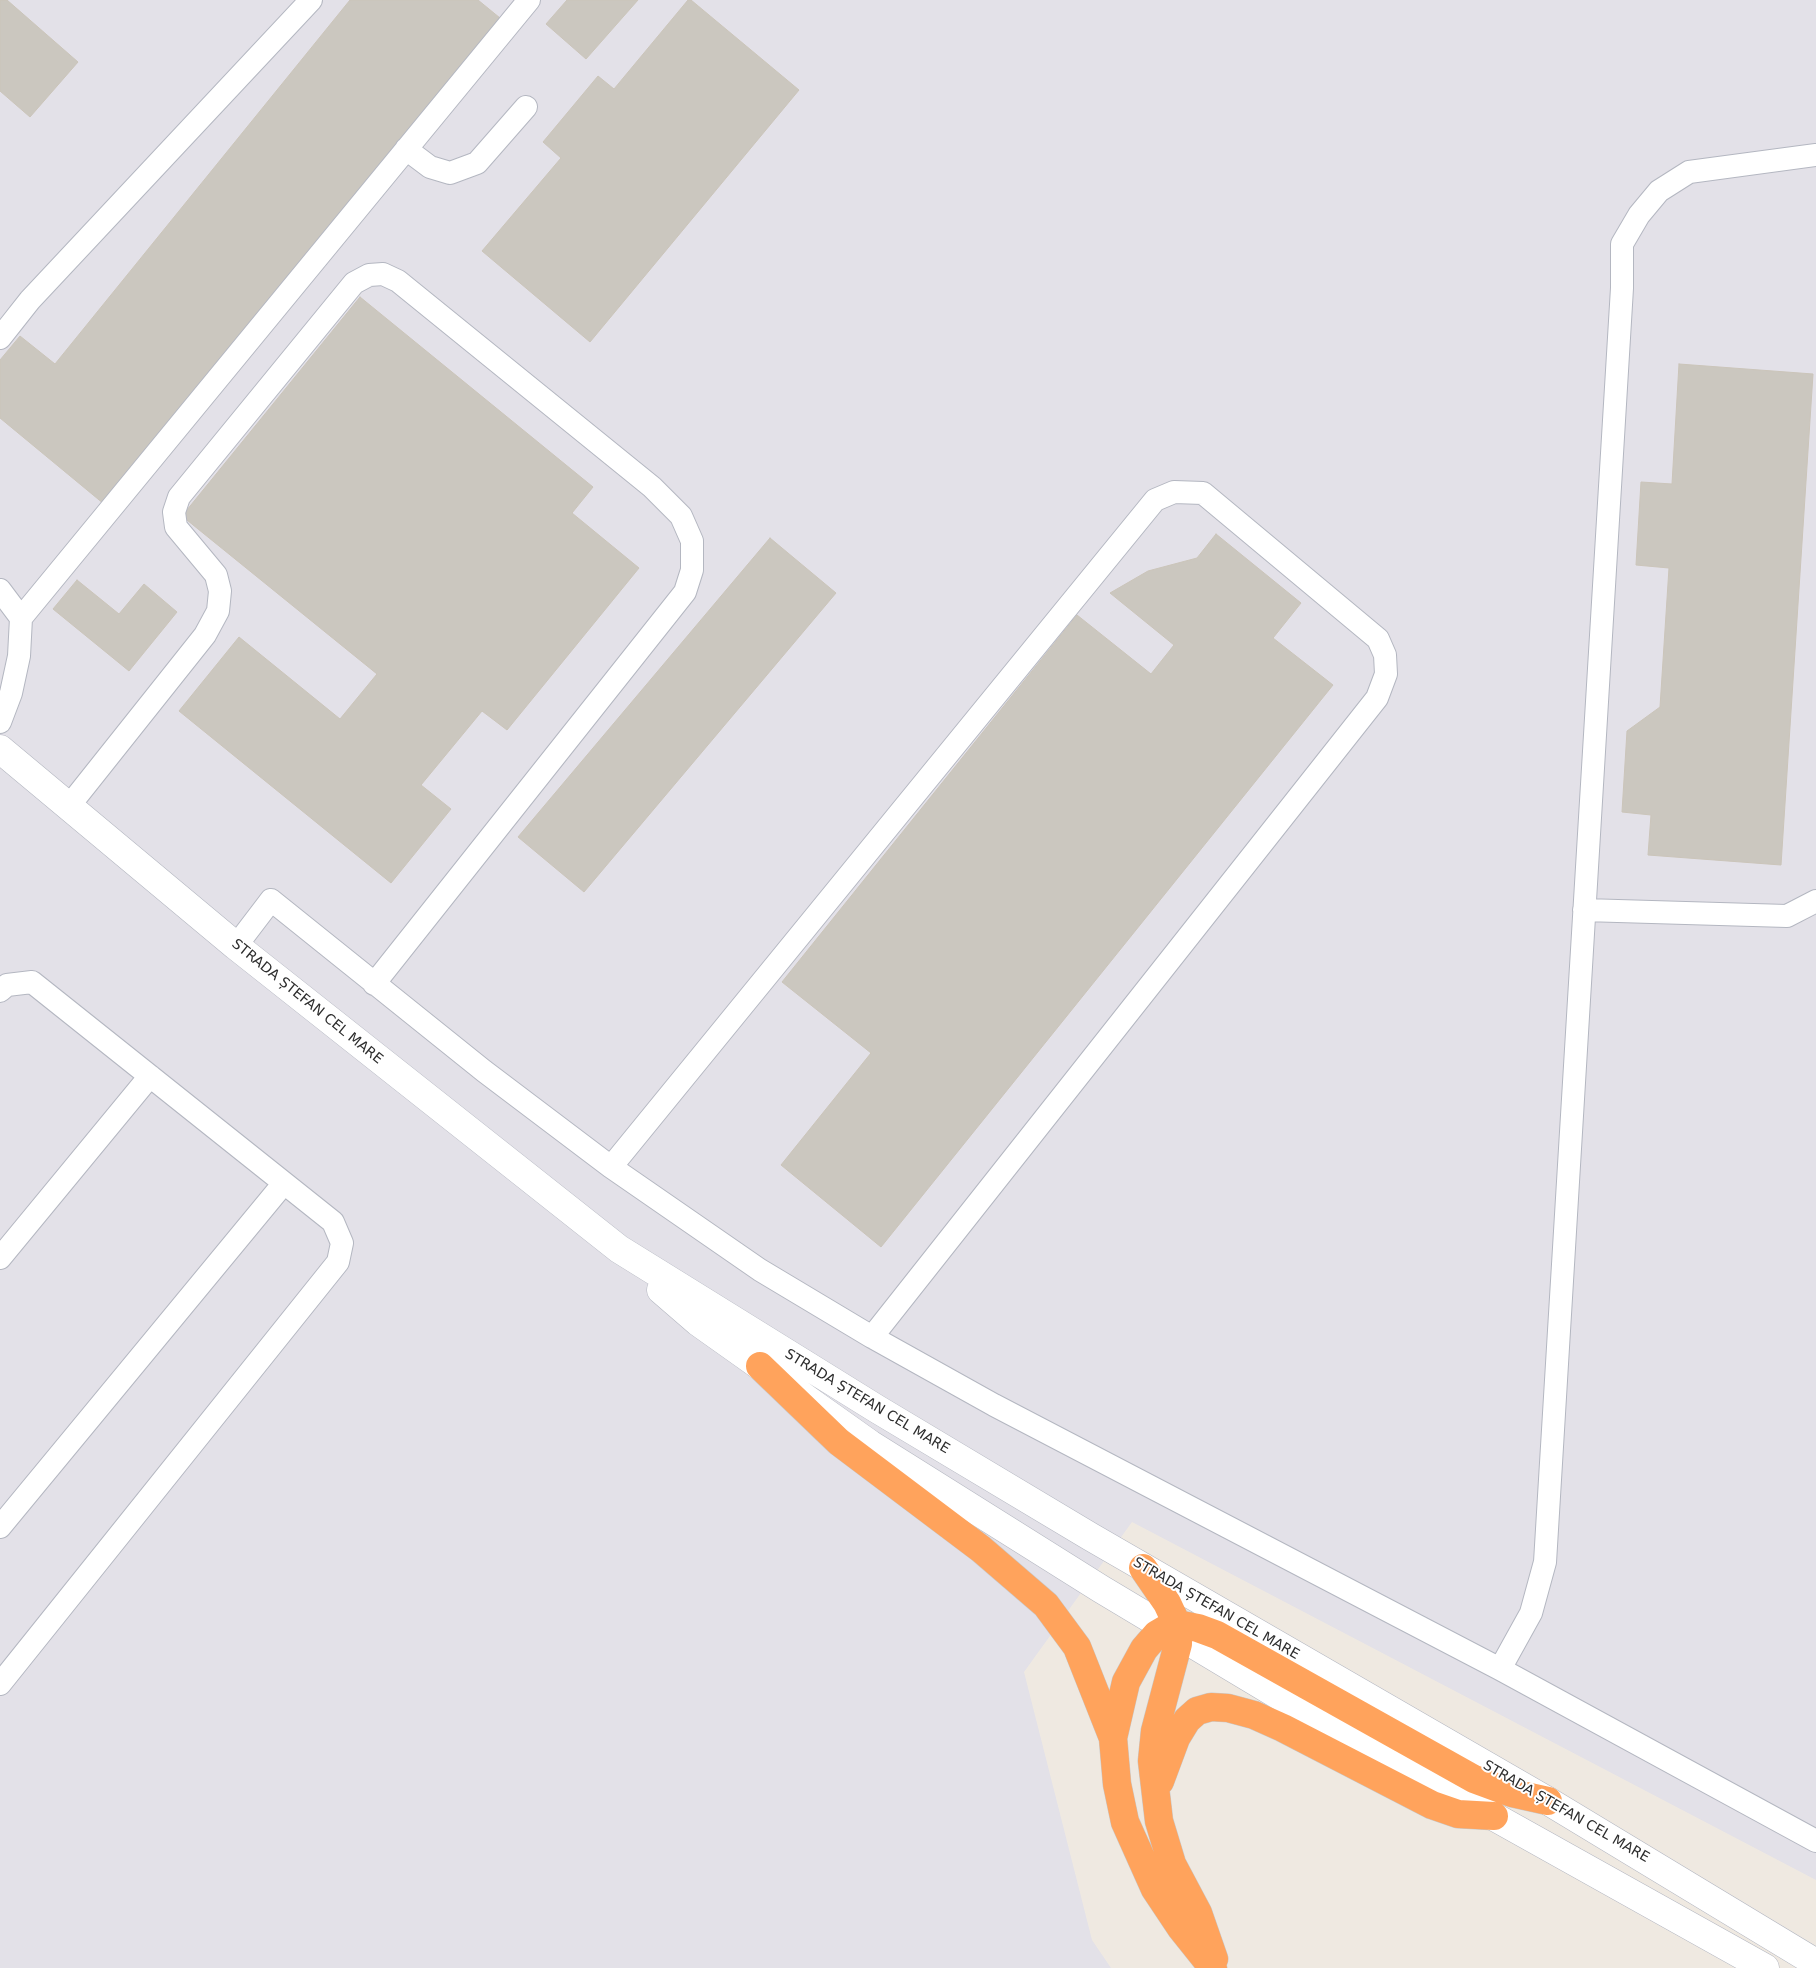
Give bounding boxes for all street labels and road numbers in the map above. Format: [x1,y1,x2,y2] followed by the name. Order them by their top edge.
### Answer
[228,936,386,1068] street label: STRADA ȘTEFAN CEL MARE
[782,1346,952,1458] street label: STRADA ȘTEFAN CEL MARE
[1130,1554,1302,1664] street label: STRADA ȘTEFAN CEL MARE
[1480,1757,1652,1867] street label: STRADA ȘTEFAN CEL MARE

